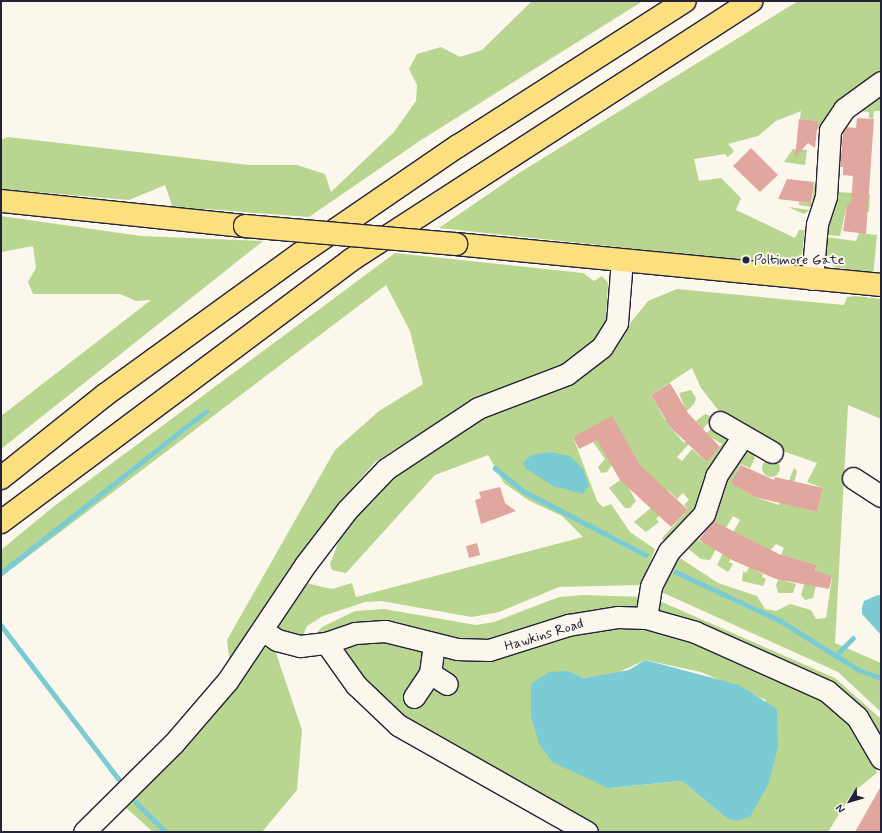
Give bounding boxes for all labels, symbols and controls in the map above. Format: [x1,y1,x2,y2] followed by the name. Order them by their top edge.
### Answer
[754,252,839,268] place label: Poltimore Gate
[741,255,751,265] marker: Poltimore Gate
[503,615,585,655] street label: Hawkins Road
[830,781,870,821] north arrow
[833,801,848,816] text: N

